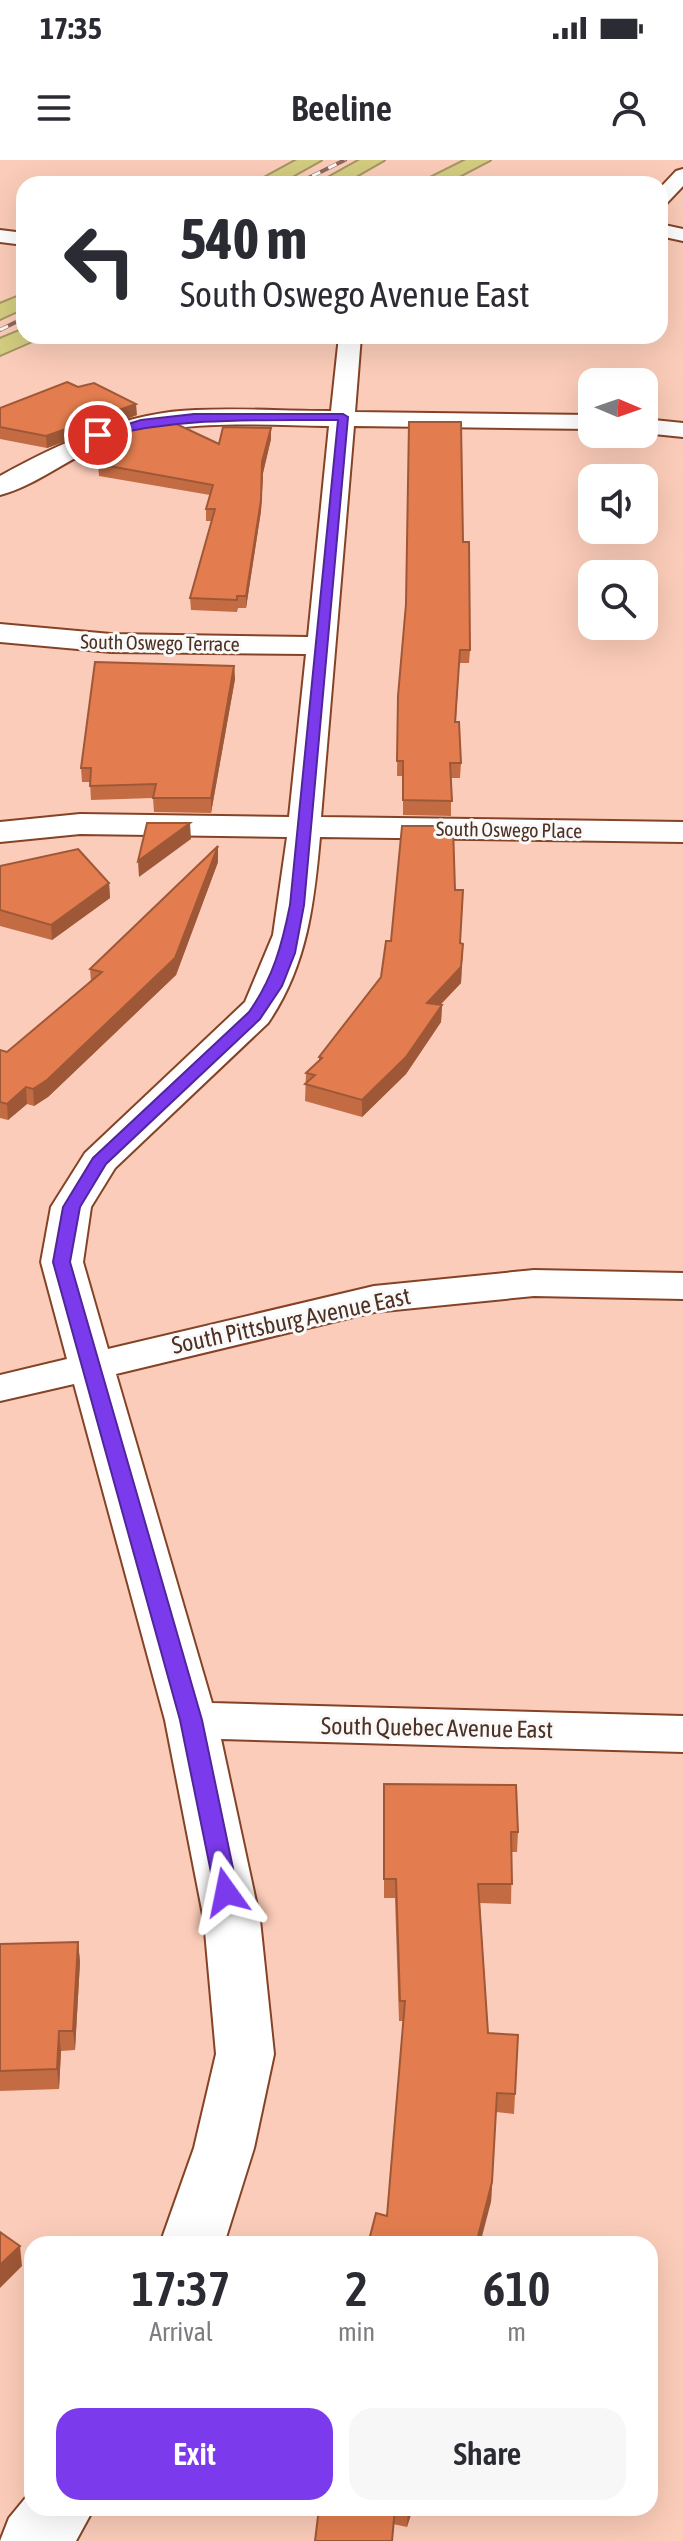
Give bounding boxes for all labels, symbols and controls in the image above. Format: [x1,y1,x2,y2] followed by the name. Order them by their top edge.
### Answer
[40,11,102,45] text: 17:35
[32,86,76,130] icon: menu
[607,86,651,130] icon: person
[291,87,392,129] text: Beeline
[180,207,307,271] text: 540 m
[48,208,152,312] icon: left
[180,273,530,315] text: South Oswego Avenue East
[578,368,658,448] north arrow
[578,368,658,640] map controls
[64,401,132,469] pin
[76,413,120,457] icon: arrive
[578,464,658,544] button: sound
[578,560,658,640] button: search
[80,630,240,655] street label: South Oswego Terrace
[436,817,582,842] street label: South Oswego Place
[169,1282,413,1359] street label: South Pittsburg Avenue East
[321,1712,553,1743] street label: South Quebec Avenue East
[184,1850,268,1934] position arrow
[132,2261,230,2316] text: 17:37
[345,2261,368,2316] text: 2
[483,2261,550,2316] text: 610
[149,2317,213,2347] text: Arrival
[338,2317,375,2347] text: min
[507,2317,526,2347] text: m
[56,2408,333,2500] button: Exit
[349,2408,626,2500] button: Share

